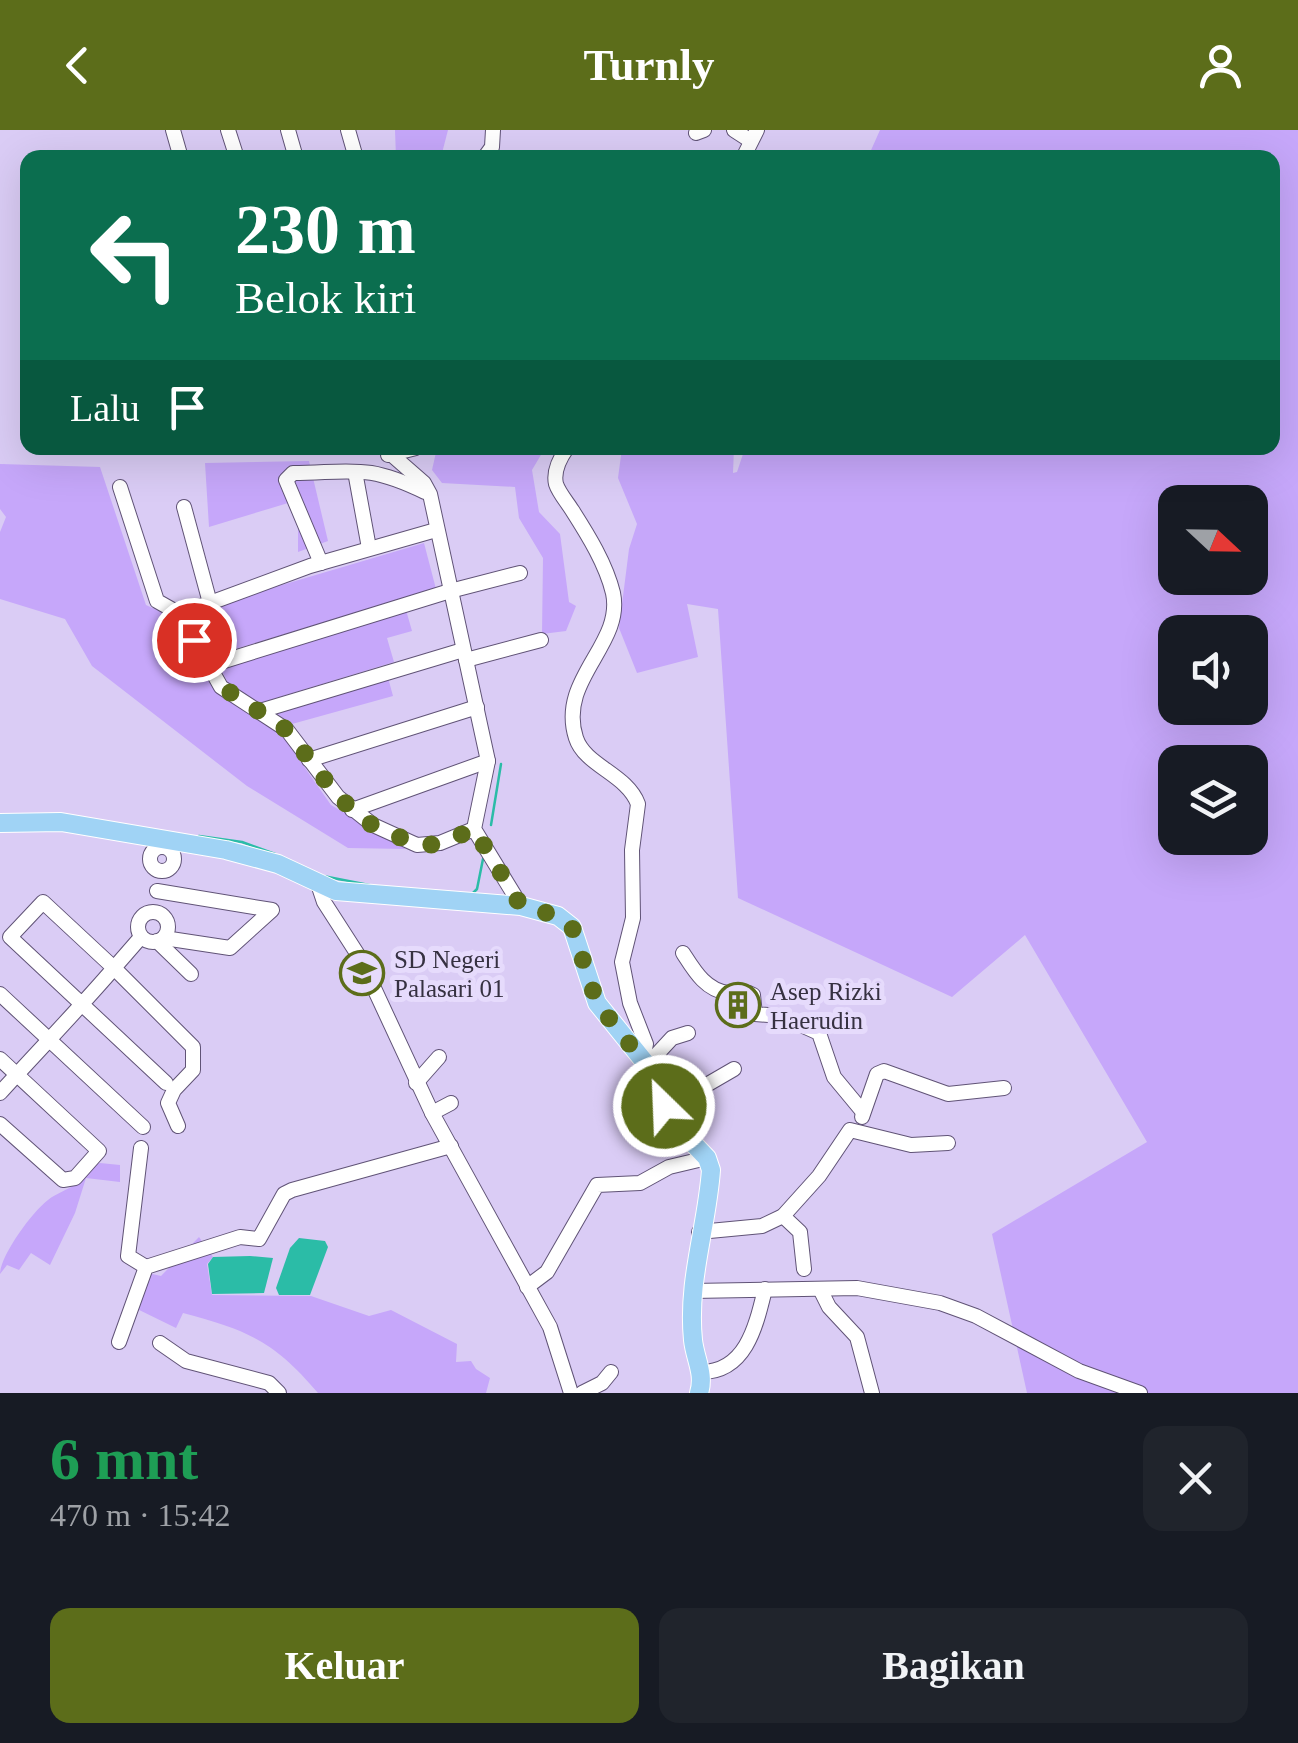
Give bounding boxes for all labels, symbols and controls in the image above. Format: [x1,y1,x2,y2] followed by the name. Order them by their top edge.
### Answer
[50,38,105,93] icon: back
[1193,38,1248,93] icon: person
[584,40,714,90] text: Turnly
[70,190,200,320] icon: left
[235,191,416,268] text: 230 m
[235,273,416,323] text: Belok kiri
[160,380,215,435] icon: arrive
[70,387,140,429] text: Lalu
[1158,485,1268,595] north arrow
[1158,485,1268,855] map controls
[152,598,237,683] pin
[167,613,222,668] icon: arrive
[1158,615,1268,725] button: sound
[1158,745,1268,855] button: layers
[394,946,504,1002] place label: SD Negeri Palasari 01
[339,950,385,996] school or university icon: SD Negeri Palasari 01
[770,978,882,1034] place label: Asep Rizki Haerudin
[715,982,761,1028] building icon: Asep Rizki Haerudin
[612,1054,716,1158] position arrow
[50,1426,198,1492] text: 6 mnt
[1143,1426,1248,1531] button: close
[50,1497,230,1533] text: 470 m · 15:42
[50,1608,639,1723] button: Keluar
[659,1608,1248,1723] button: Bagikan

